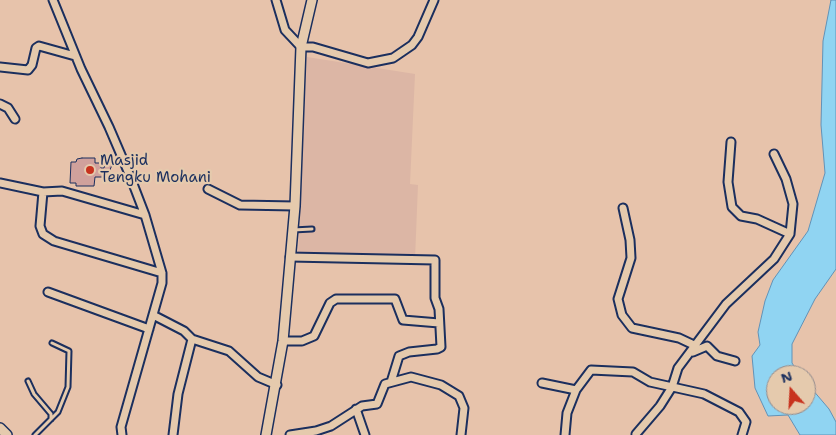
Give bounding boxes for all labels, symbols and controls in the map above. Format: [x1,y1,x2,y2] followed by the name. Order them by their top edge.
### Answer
[100,152,211,187] place label: Masjid Tengku Mohani
[84,164,96,176] marker: Masjid Tengku Mohani
[766,365,816,415] north arrow
[778,366,795,387] text: N

